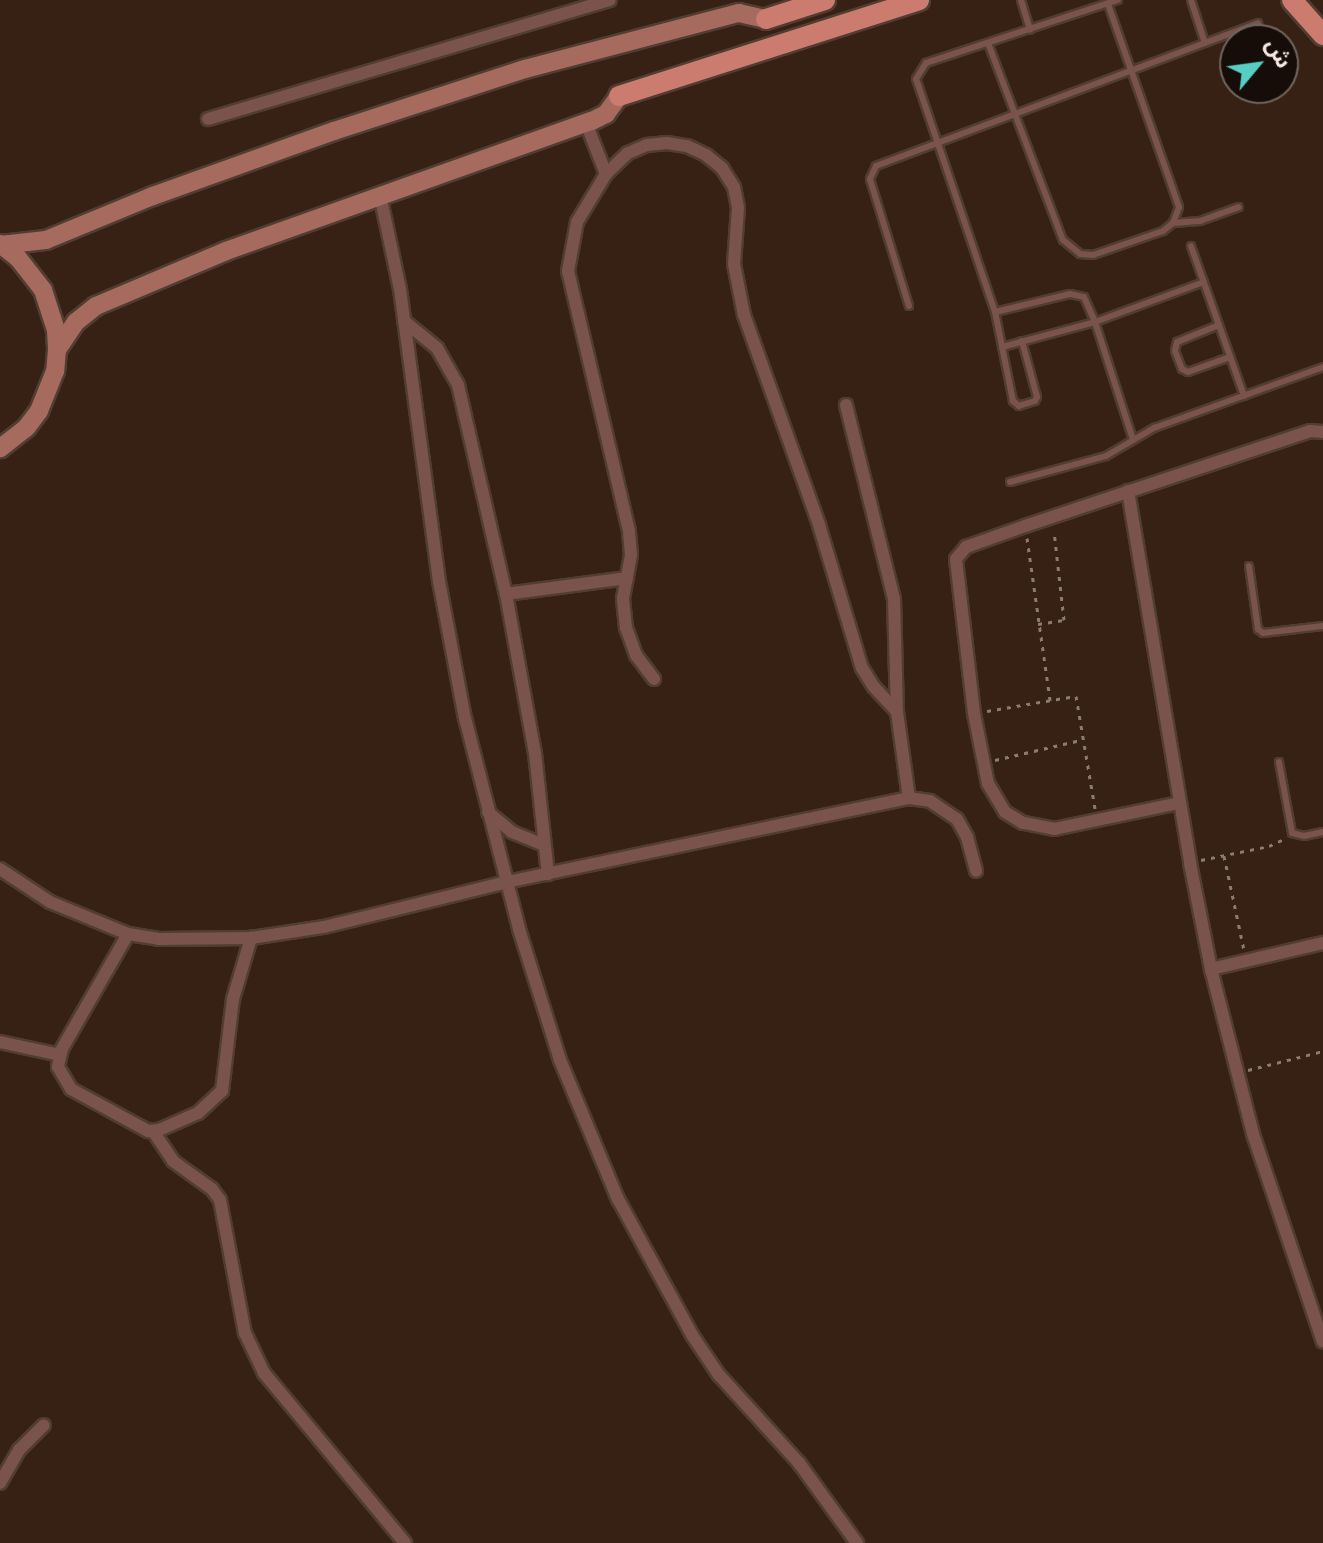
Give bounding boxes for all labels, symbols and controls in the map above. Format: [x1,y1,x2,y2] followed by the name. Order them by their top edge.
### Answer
[1219,24,1299,104] north arrow
[1260,34,1297,72] text: ش

